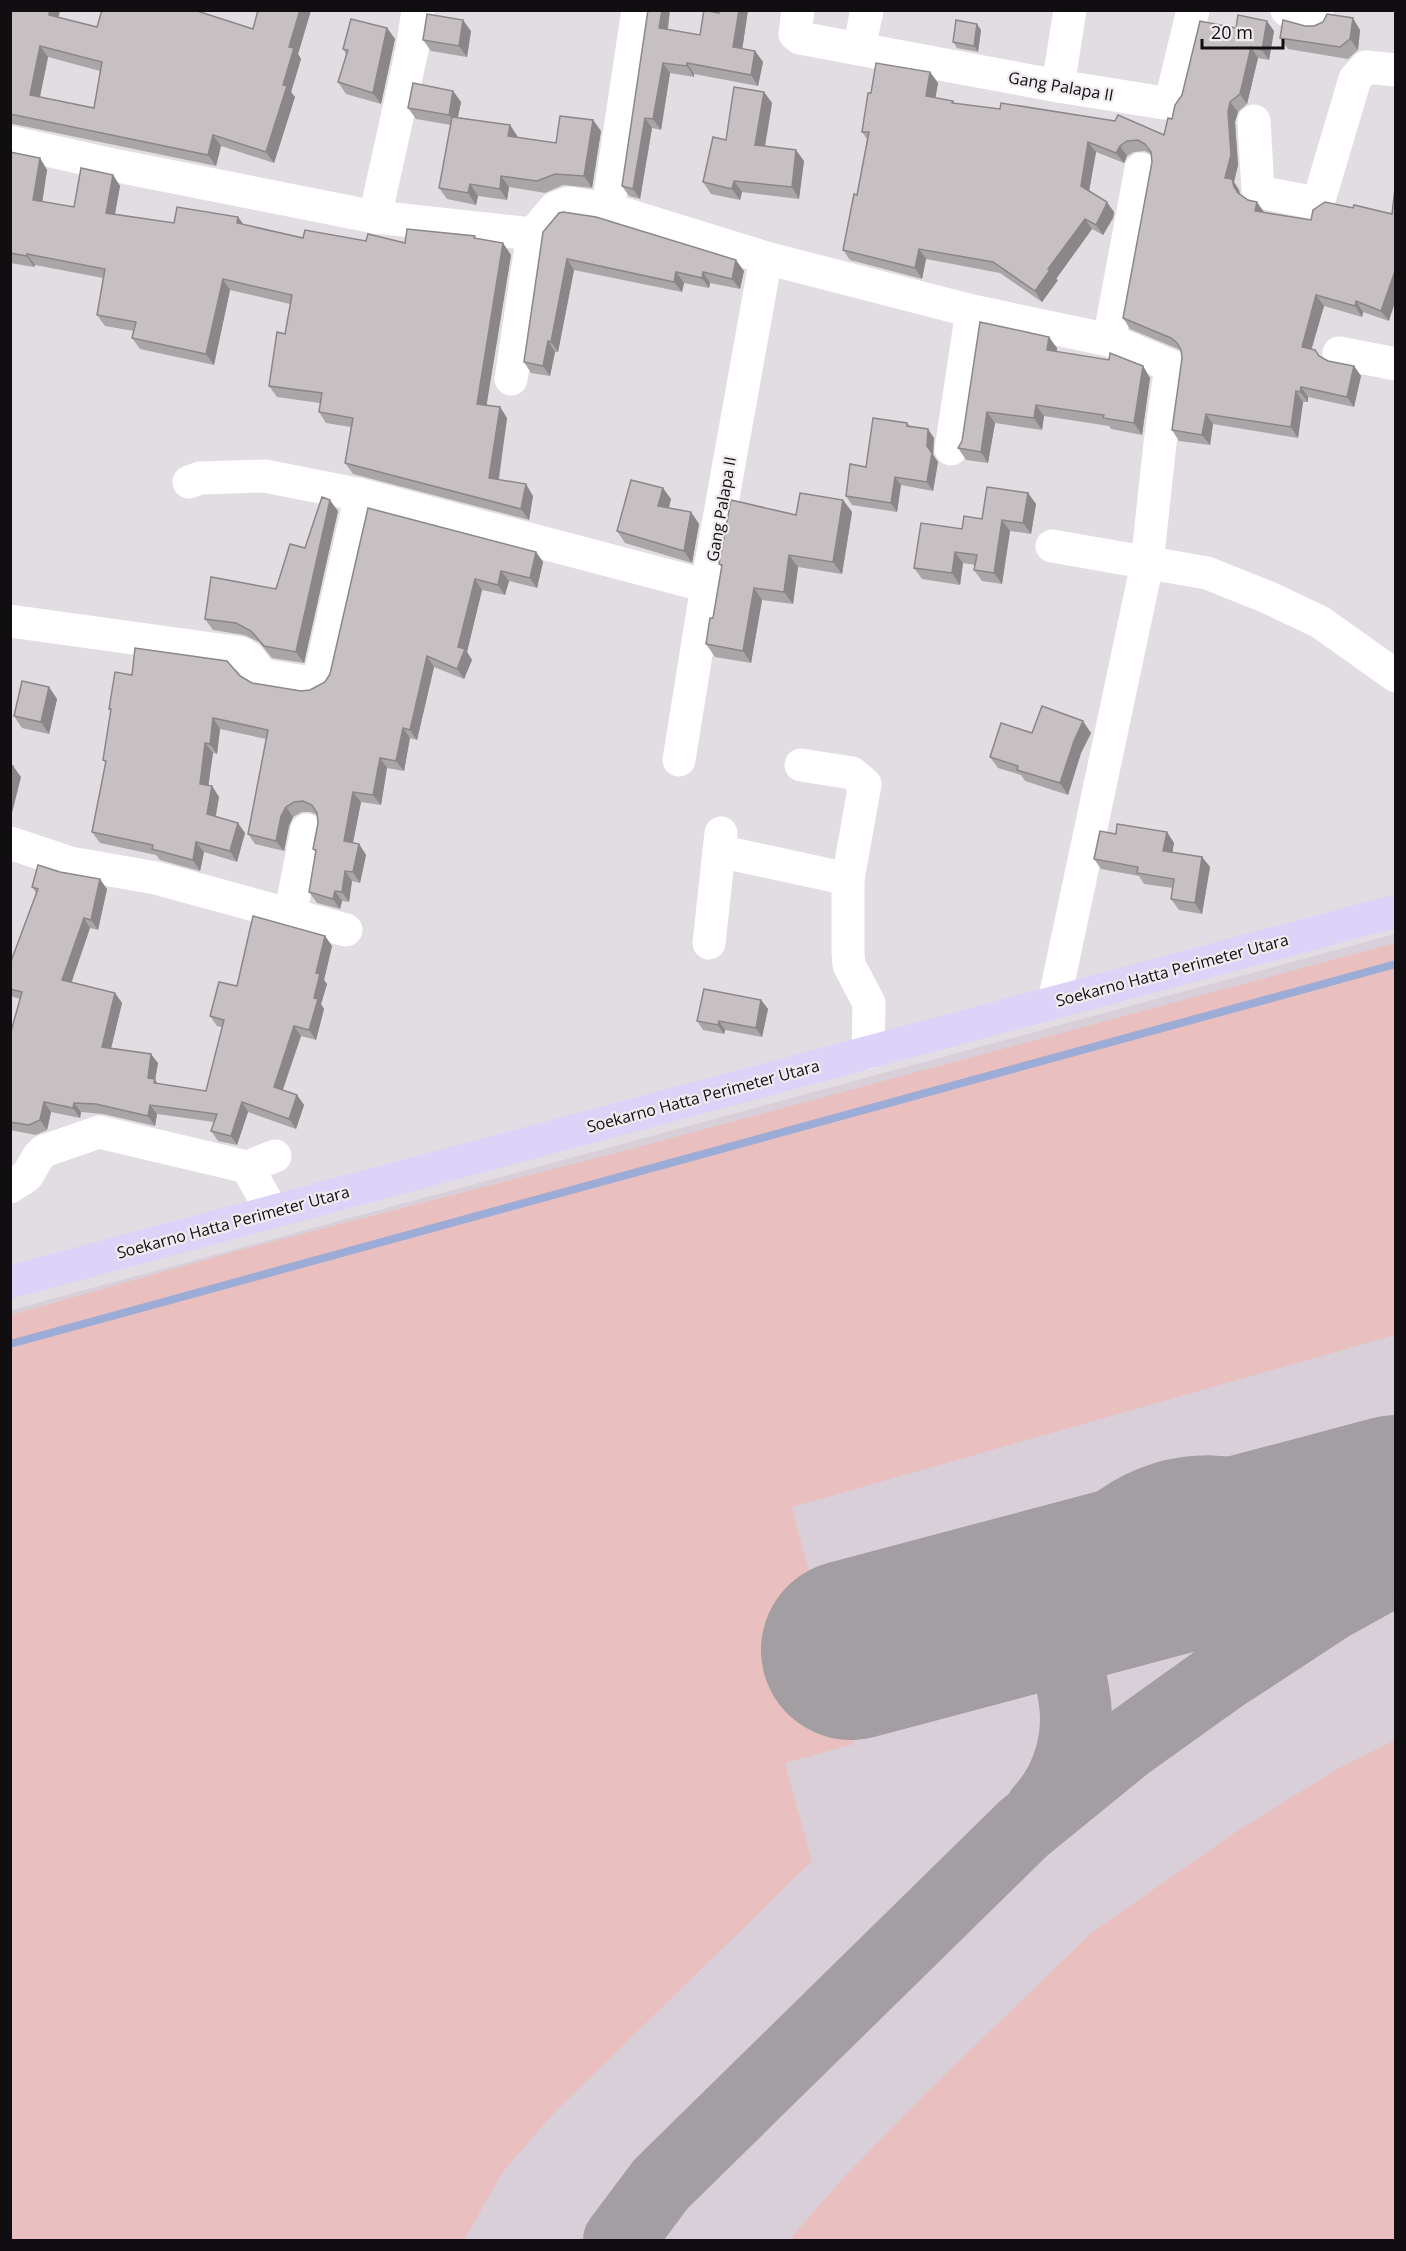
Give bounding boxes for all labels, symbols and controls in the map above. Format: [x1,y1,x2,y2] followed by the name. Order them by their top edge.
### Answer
[1202,12,1283,50] scale bar
[1211,20,1253,44] text: 20 m
[1007,66,1115,106] street label: Gang Palapa II
[701,455,741,563] street label: Gang Palapa II
[1053,928,1291,1012] street label: Soekarno Hatta Perimeter Utara
[584,1054,822,1138] street label: Soekarno Hatta Perimeter Utara
[114,1180,352,1264] street label: Soekarno Hatta Perimeter Utara

